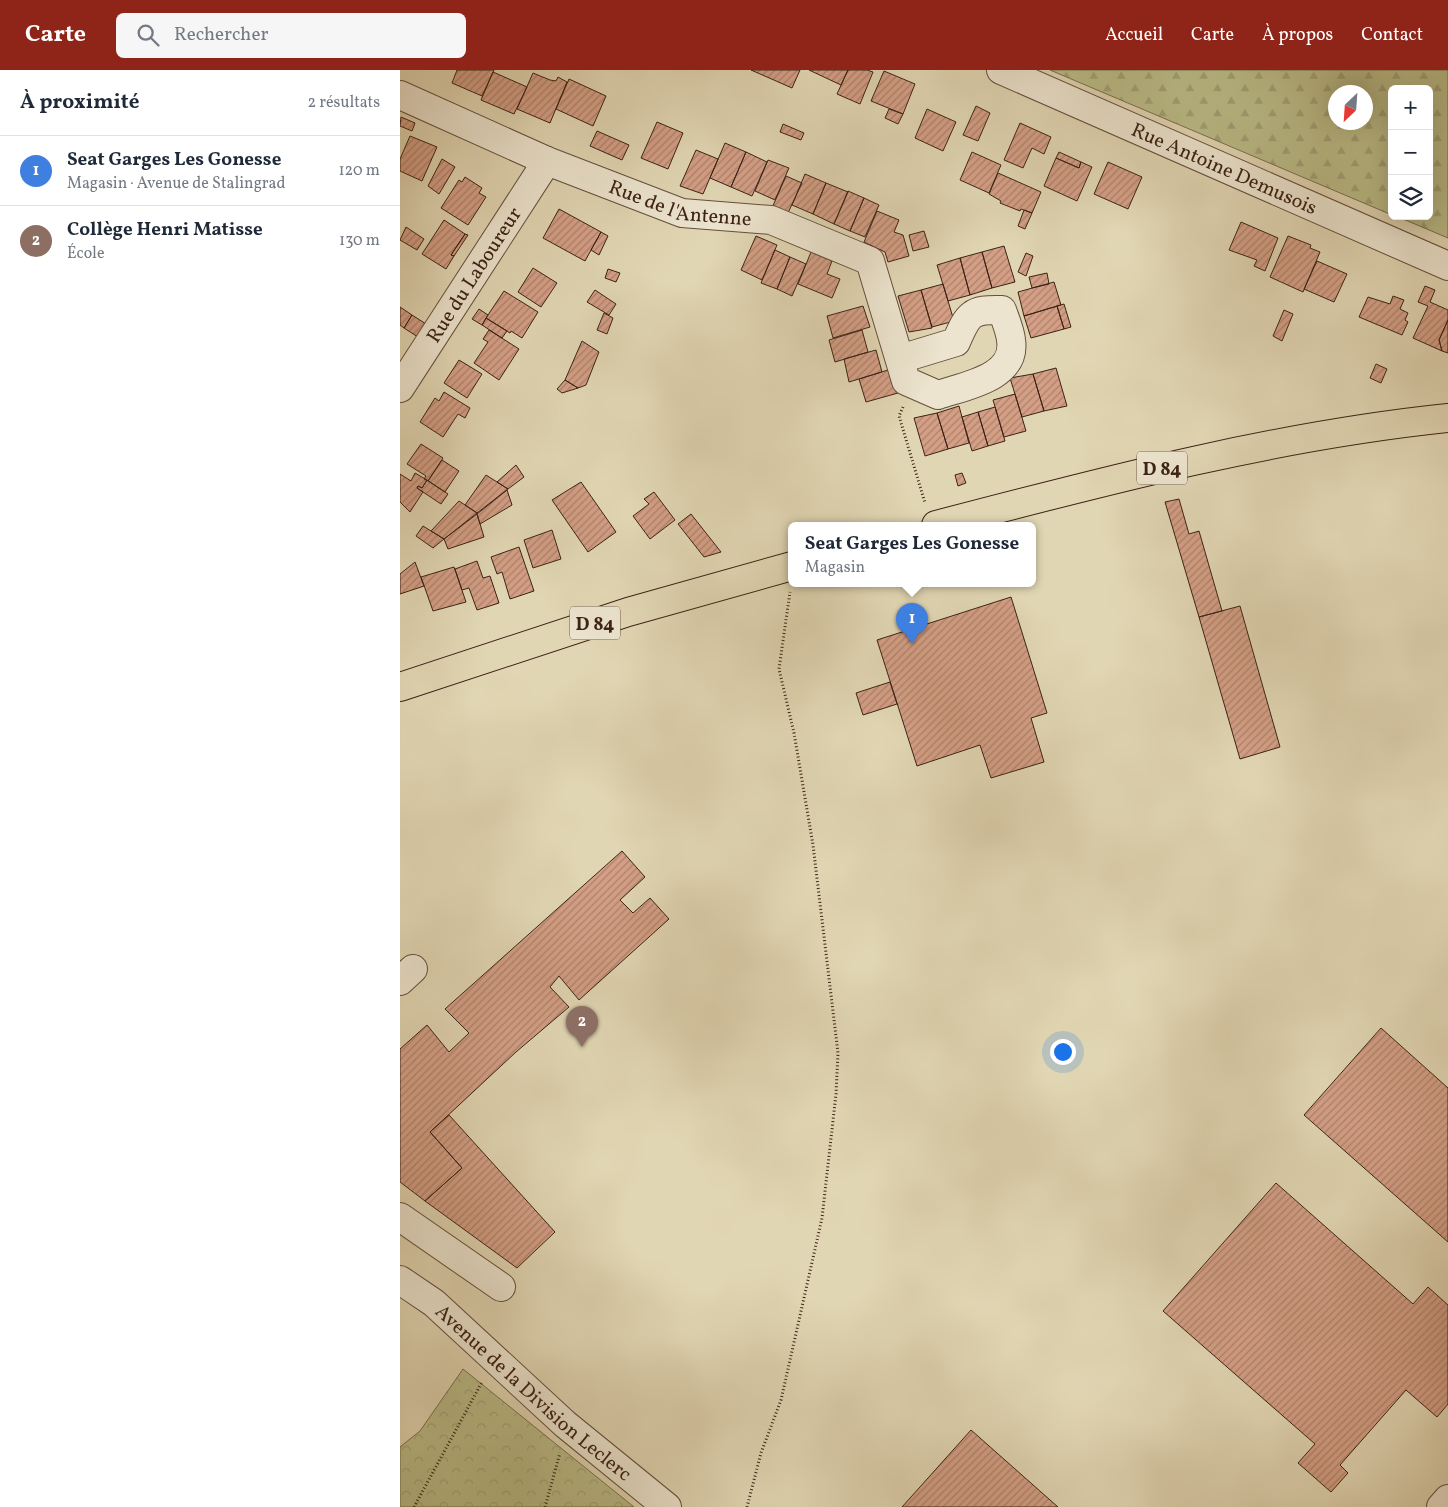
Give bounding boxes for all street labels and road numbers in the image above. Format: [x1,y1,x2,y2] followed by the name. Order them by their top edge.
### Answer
[1126,117,1321,223] street label: Rue Antoine Demusois
[604,174,752,234] street label: Rue de l'Antenne
[421,202,529,349] street label: Rue du Laboureur
[1137,452,1187,484] road number: D 84
[570,606,620,640] road number: D 84
[428,1299,637,1489] street label: Avenue de la Division Leclerc

